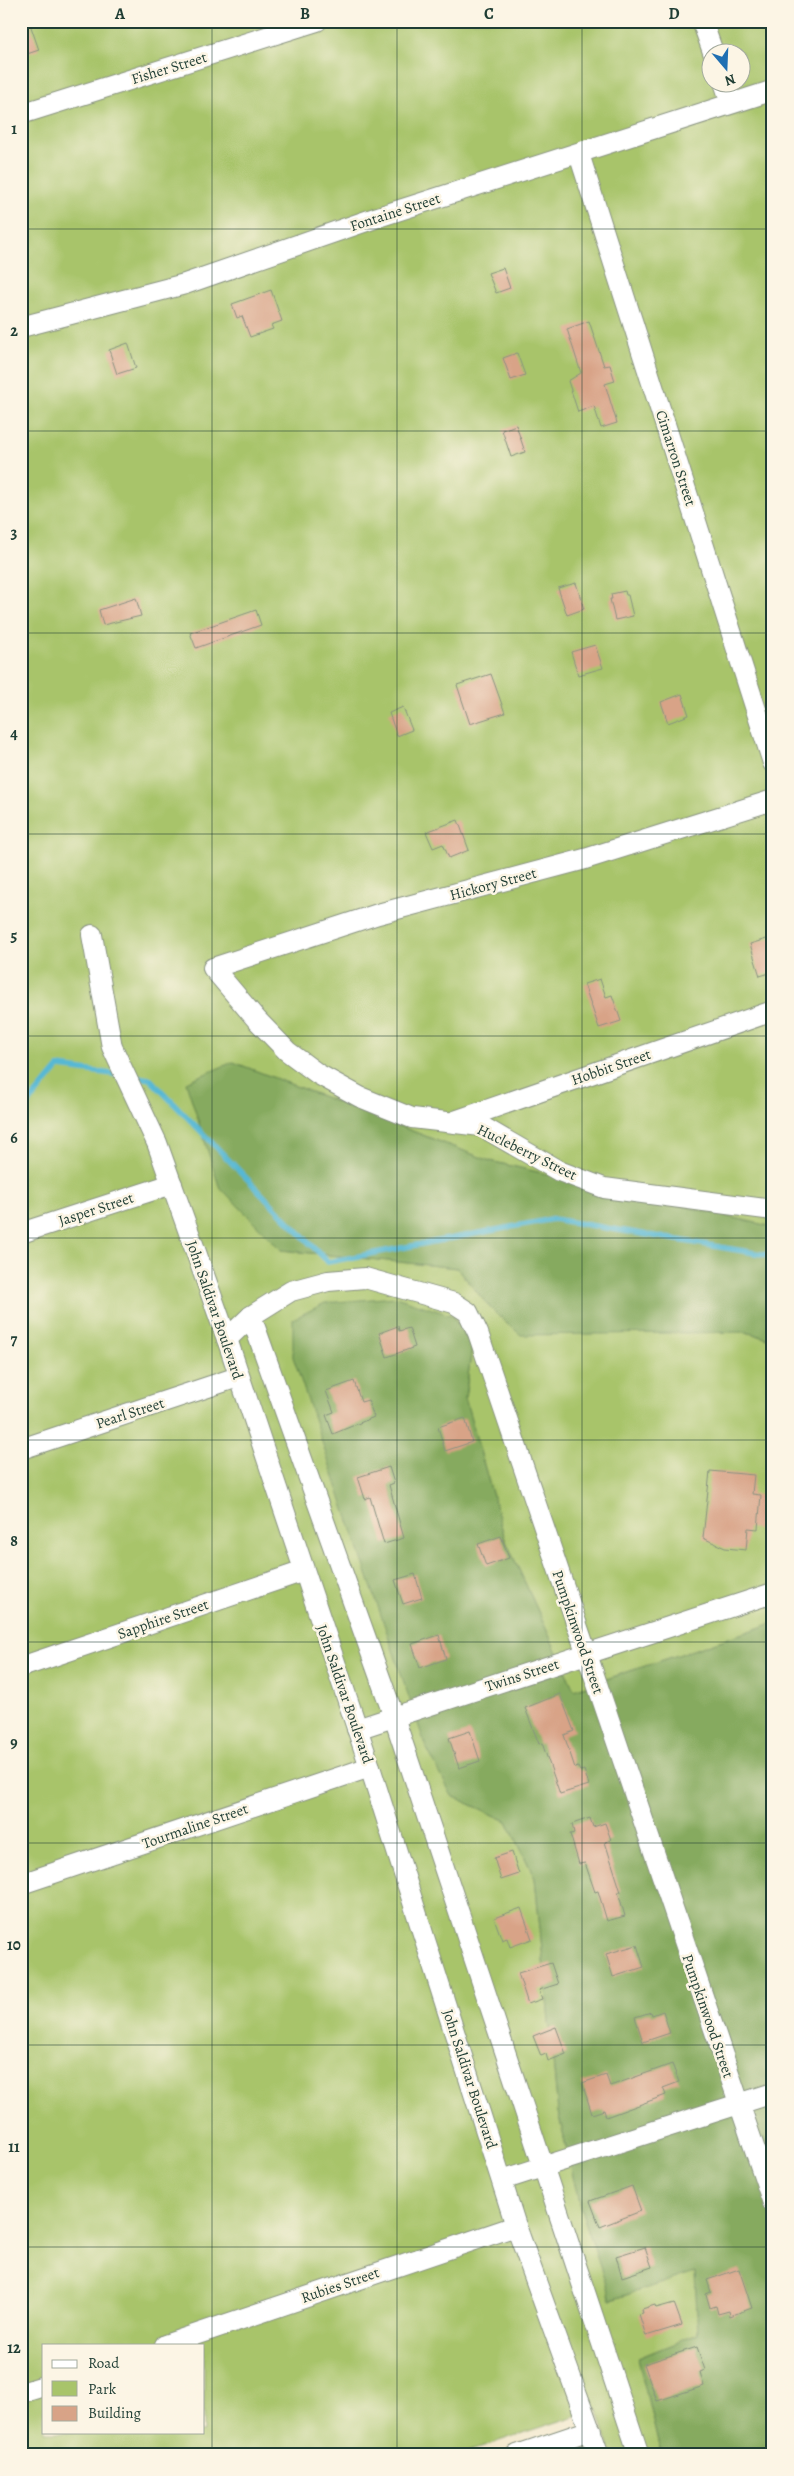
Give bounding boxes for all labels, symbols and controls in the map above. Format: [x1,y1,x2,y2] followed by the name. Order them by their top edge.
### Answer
[114,3,126,25] text: A
[300,3,310,25] text: B
[484,3,494,25] text: C
[668,3,680,25] text: D
[702,42,752,92] north arrow
[129,47,209,89] street label: Fisher Street
[722,69,738,90] text: N
[11,118,17,140] text: 1
[347,188,443,236] street label: Fontaine Street
[10,320,18,342] text: 2
[651,408,701,509] street label: Cimarron Street
[11,522,18,544] text: 3
[10,723,18,745] text: 4
[447,863,539,905] street label: Hickory Street
[11,925,18,947] text: 5
[569,1044,653,1090] street label: Hobbit Street
[474,1119,580,1185] street label: Hucleberry Street
[10,1127,18,1149] text: 6
[56,1187,136,1231] street label: Jasper Street
[182,1238,248,1383] street label: John Saldivar Boulevard
[11,1329,18,1351] text: 7
[93,1393,167,1433] street label: Pearl Street
[10,1530,18,1552] text: 8
[547,1567,609,1697] street label: Pumpkinwood Street
[115,1594,211,1644] street label: Sapphire Street
[312,1622,378,1767] street label: John Saldivar Boulevard
[483,1654,561,1696] street label: Twins Street
[10,1732,18,1754] text: 9
[139,1798,251,1853] street label: Tourmaline Street
[7,1934,21,1956] text: 10
[677,1951,739,2081] street label: Pumpkinwood Street
[438,2007,502,2152] street label: John Saldivar Boulevard
[8,2136,20,2158] text: 11
[298,2262,382,2308] street label: Rubies Street
[7,2337,21,2359] text: 12
[42,2344,205,2434] legend
[88,2353,120,2373] text: Road
[88,2379,117,2399] text: Park
[88,2403,141,2423] text: Building

